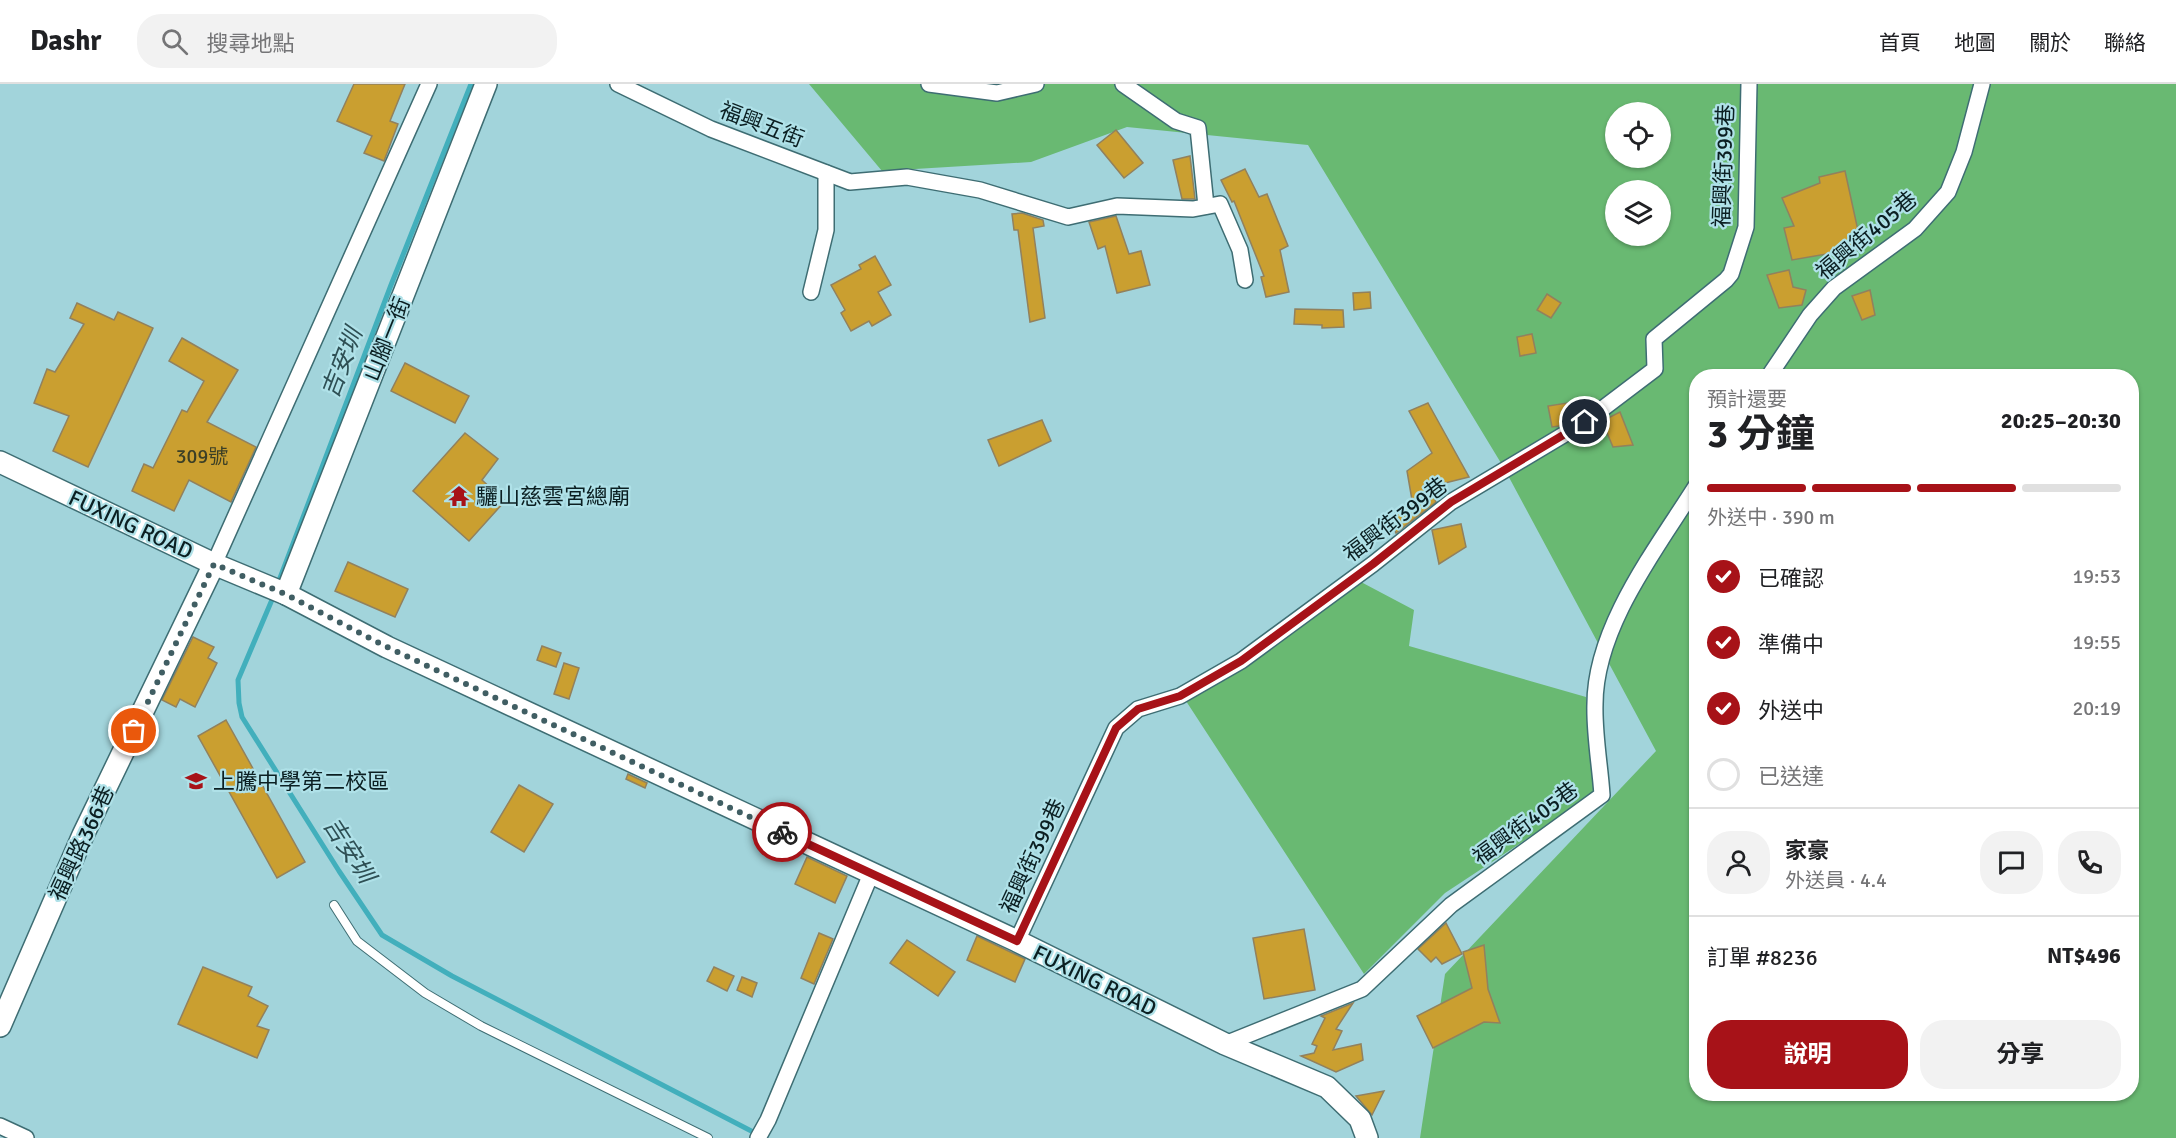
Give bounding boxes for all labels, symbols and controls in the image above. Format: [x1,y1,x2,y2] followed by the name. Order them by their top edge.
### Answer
[137,14,557,68] search box
[30,24,101,58] text: Dashr
[158,25,191,58] icon: search
[206,30,294,57] text: 搜尋地點
[1879,30,1921,56] text: 首頁
[1954,30,1996,56] text: 地圖
[2029,30,2071,56] text: 關於
[2104,30,2146,56] text: 聯絡
[716,96,808,153] street label: 福興五街
[1605,102,1671,246] map controls
[1605,102,1671,168] button: locate
[1708,104,1739,228] street label: 福興街399巷
[1605,180,1671,246] button: layers
[1810,185,1922,285] street label: 福興街405巷
[357,293,415,385] street label: 山腳一街
[315,321,370,402] water label: 吉安圳
[1707,387,1787,412] text: 預計還要
[1559,396,1610,447] pin
[1568,405,1601,438] icon: home
[2001,407,2121,434] text: 20:25–20:30
[1707,410,1815,458] text: 3 分鐘
[176,444,228,469] house number: 309號
[1338,471,1453,567] street label: 福興街399巷
[476,483,630,510] place label: 驪山慈雲宮總廟
[64,484,197,565] street label: FUXING ROAD
[447,484,471,508] temple icon: 驪山慈雲宮總廟
[1707,505,1835,530] text: 外送中 · 390 m
[1707,560,1740,593] icon: check
[2072,564,2121,589] text: 19:53
[1758,565,1824,592] text: 已確認
[1707,626,1740,659] icon: check
[2072,630,2121,655] text: 19:55
[1758,631,1824,658] text: 準備中
[1707,692,1740,725] icon: check
[2072,696,2121,721] text: 20:19
[1758,697,1824,724] text: 外送中
[108,705,159,756] pin
[117,714,150,747] icon: bag
[1758,763,1824,790] text: 已送達
[213,768,389,795] place label: 上騰中學第二校區
[184,769,208,793] school or university icon: 上騰中學第二校區
[1467,776,1583,871] street label: 福興街405巷
[43,781,120,905] street label: 福興路366巷
[994,794,1071,918] street label: 福興街399巷
[752,802,812,862] courier
[317,812,383,891] water label: 吉安圳
[766,816,799,849] icon: bike
[1707,831,1770,894] button: person
[1980,831,2043,894] button: chat
[2058,831,2121,894] button: phone
[1785,837,1829,864] text: 家豪
[1785,868,1887,893] text: 外送員 · 4.4
[1029,939,1161,1022] street label: FUXING ROAD
[2047,942,2121,969] text: NT$496
[1707,944,1818,971] text: 訂單 #8236
[1707,1020,1908,1089] button: 說明
[1920,1020,2121,1089] button: 分享

